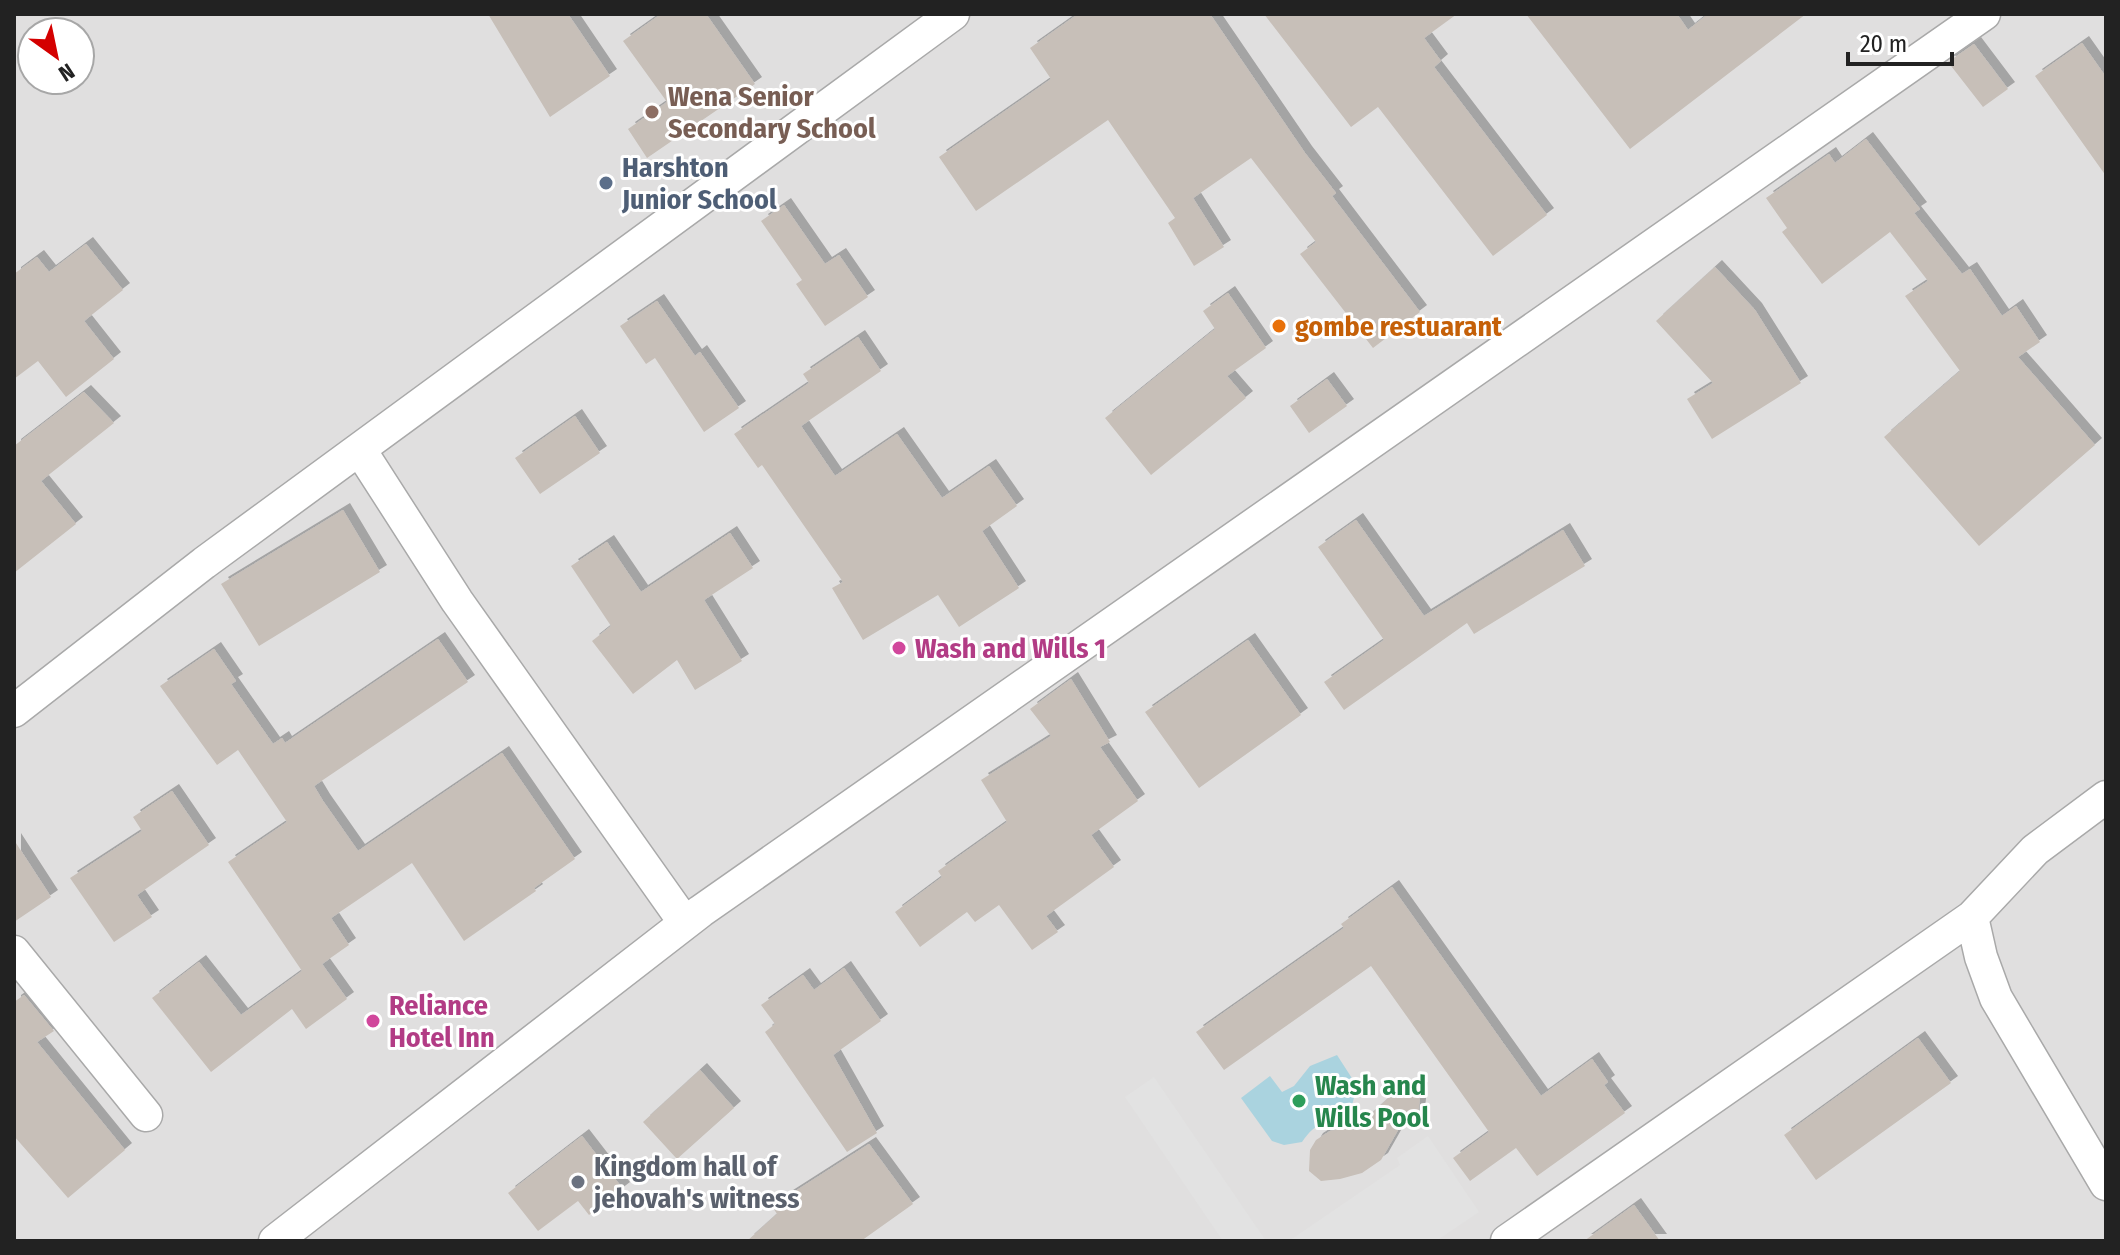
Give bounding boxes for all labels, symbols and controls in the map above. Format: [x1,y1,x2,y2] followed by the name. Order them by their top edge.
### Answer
[16,16,96,96] north arrow
[1848,16,1952,66] scale bar
[1860,30,1907,58] text: 20 m
[54,57,80,87] text: N
[668,80,876,145] place label: Wena Senior Secondary School
[643,103,661,121] marker: Wena Senior Secondary School
[621,151,777,216] place label: Harshton Junior School
[597,174,615,192] marker: Harshton Junior School
[1295,310,1503,343] place label: gombe restuarant
[1270,317,1288,335] marker: gombe restuarant
[915,632,1106,665] place label: Wash and Wills 1
[890,639,908,657] marker: Wash and Wills 1
[389,989,495,1054] place label: Reliance Hotel Inn
[364,1012,382,1030] marker: Reliance Hotel Inn
[1315,1069,1430,1134] place label: Wash and Wills Pool
[1290,1092,1308,1110] marker: Wash and Wills Pool
[592,1150,799,1215] place label: Kingdom hall of jehovah's witness
[569,1173,587,1191] marker: Kingdom hall of jehovah's witness

